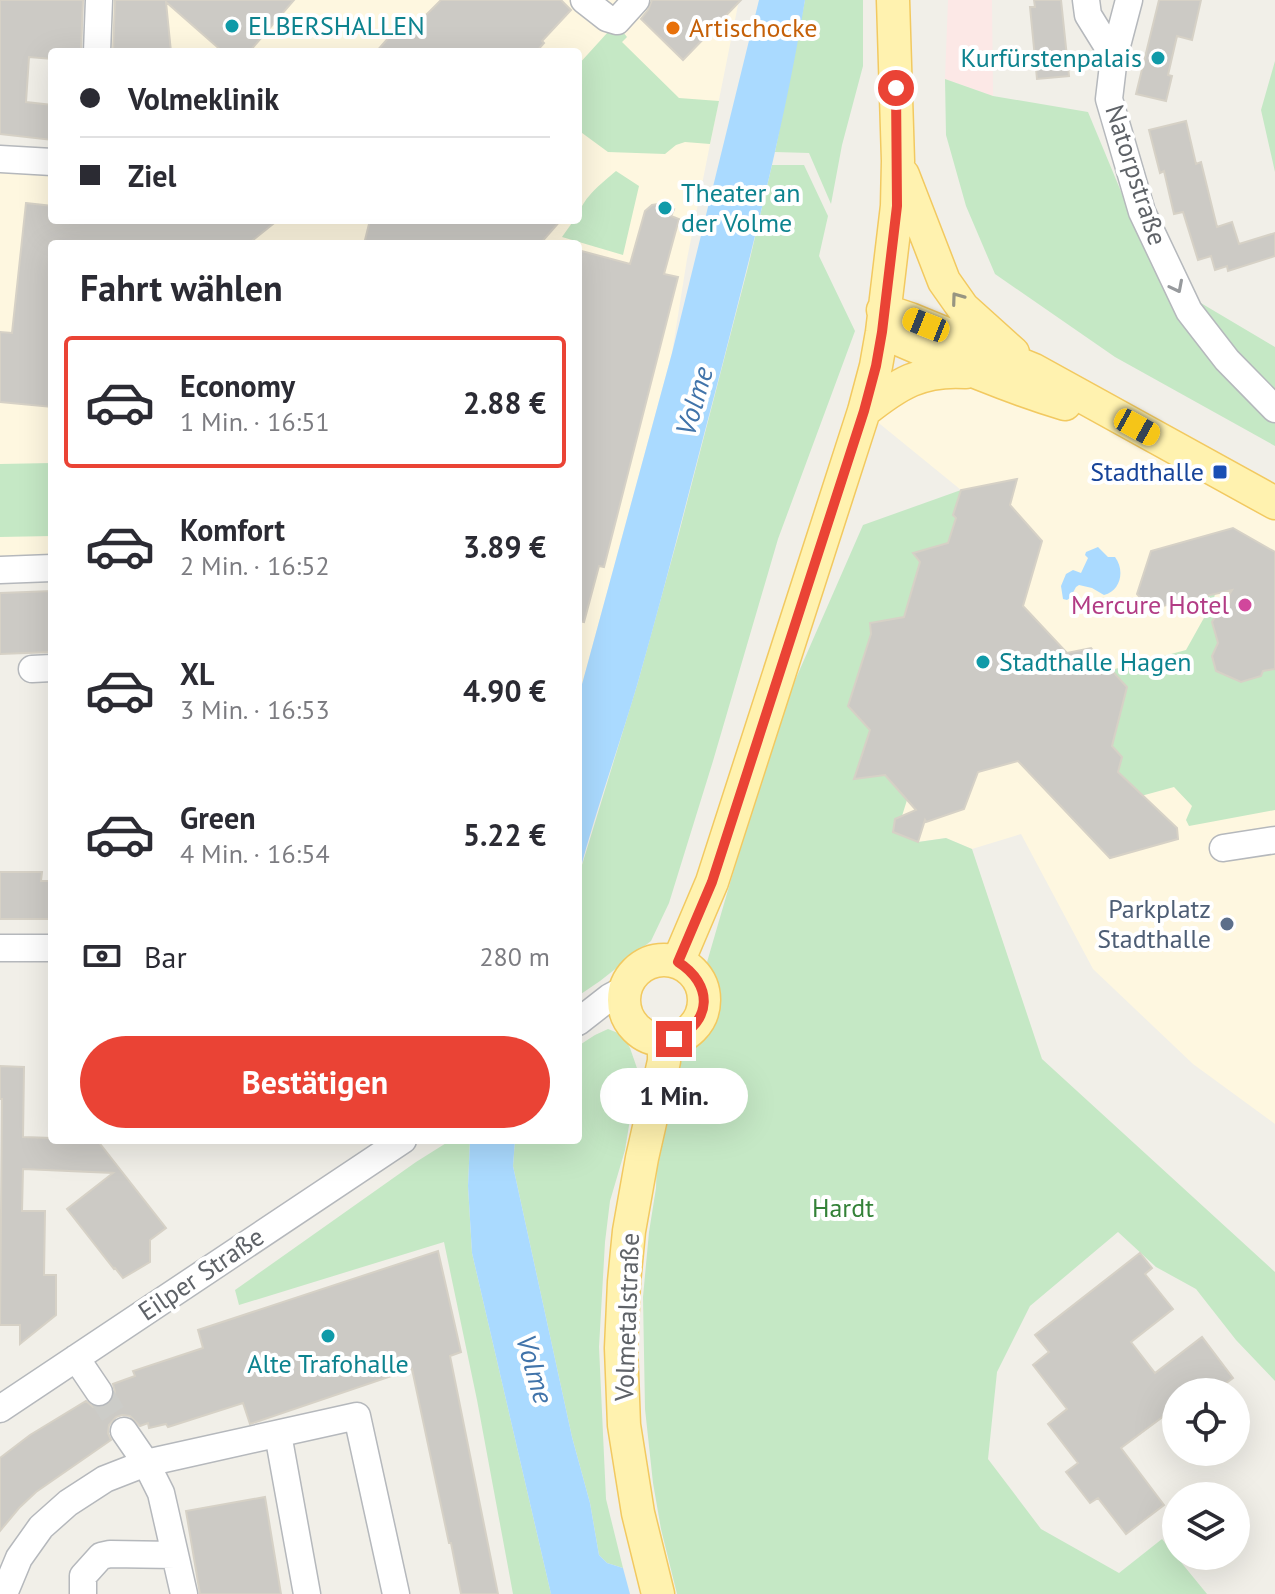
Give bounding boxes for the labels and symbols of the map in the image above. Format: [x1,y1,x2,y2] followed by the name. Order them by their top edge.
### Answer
[248,9,425,42] place label: ELBERSHALLEN
[689,11,818,44] place label: Artischocke
[223,17,241,35] marker: ELBERSHALLEN
[664,19,682,37] marker: Artischocke
[961,41,1142,74] place label: Kurfürstenpalais
[1149,49,1167,67] marker: Kurfürstenpalais
[878,70,914,106] route start
[1098,100,1175,249] street label: Natorpstraße
[681,176,800,239] place label: Theater an der Volme
[656,199,674,217] marker: Theater an der Volme
[1168,278,1183,293] one-way arrow
[952,292,966,307] one-way arrow
[899,305,953,345] car
[666,362,721,440] water label: Volme
[1110,405,1164,449] car
[1090,455,1204,488] place label: Stadthalle
[1211,463,1229,481] marker: Stadthalle
[1071,588,1229,621] place label: Mercure Hotel
[1236,596,1254,614] marker: Mercure Hotel
[999,645,1192,678] place label: Stadthalle Hagen
[974,653,992,671] marker: Stadthalle Hagen
[1097,892,1211,955] place label: Parkplatz Stadthalle
[1218,915,1236,933] marker: Parkplatz Stadthalle
[656,1021,692,1057] route end
[600,1067,748,1123] callout: 1 Min.
[812,1191,874,1224] park label: Hardt
[132,1220,270,1328] street label: Eilper Straße
[607,1232,646,1403] street label: Volmetalstraße
[319,1327,337,1345] marker: Alte Trafohalle
[508,1330,563,1408] water label: Volme
[247,1347,409,1380] place label: Alte Trafohalle

